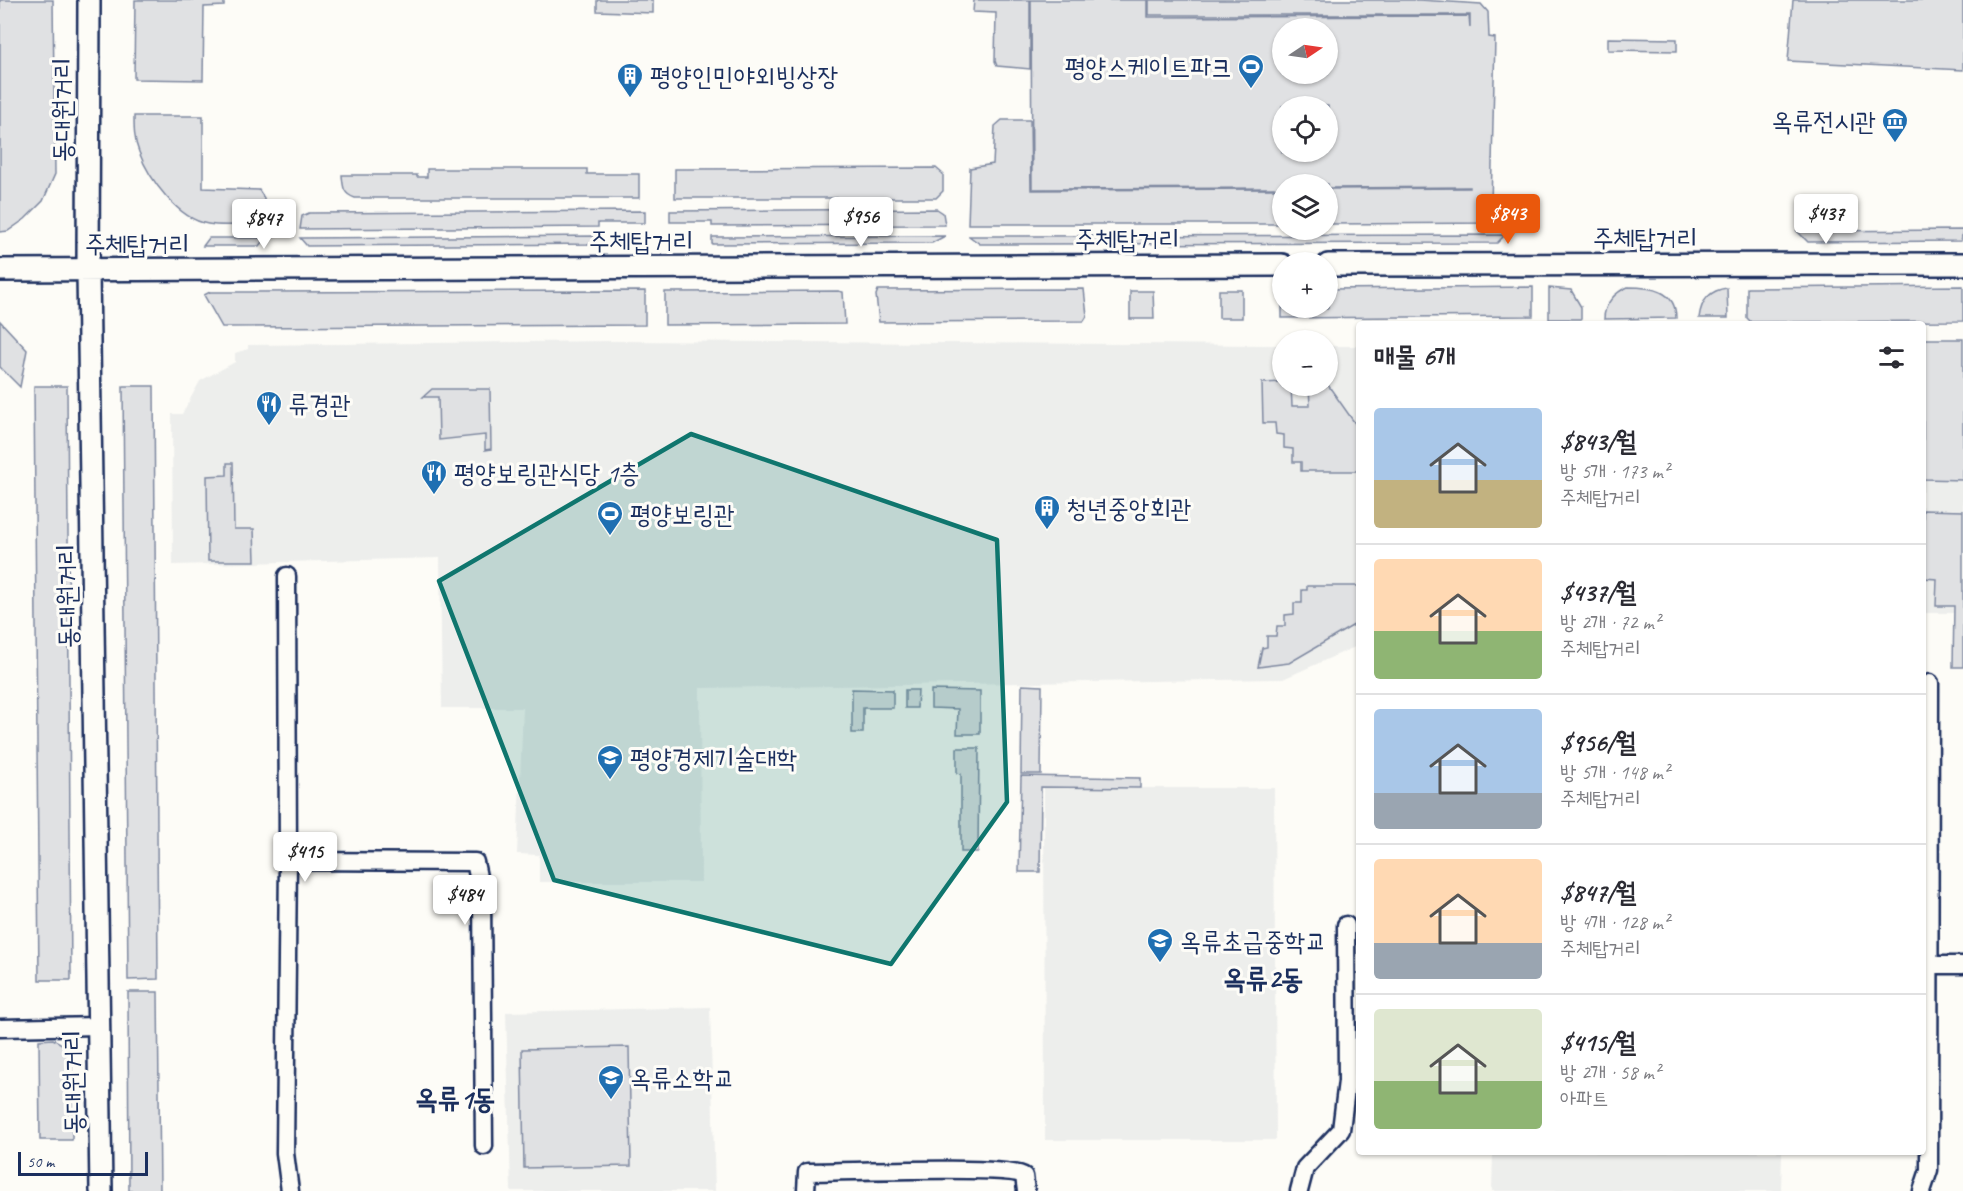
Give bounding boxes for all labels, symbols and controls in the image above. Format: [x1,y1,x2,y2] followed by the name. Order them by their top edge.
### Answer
[1272,18,1338,84] north arrow
[1272,18,1338,396] map controls
[1065,51,1232,84] place label: 평양스케이트파크
[1236,52,1266,90] sports icon: 평양스케이트파크
[46,58,79,162] street label: 동대원거리
[650,60,838,93] place label: 평양인민야외빙상장
[615,61,645,99] building icon: 평양인민야외빙상장
[1272,96,1338,162] button: locate
[1771,105,1876,138] place label: 옥류전시관
[1880,106,1910,144] museum icon: 옥류전시관
[1272,174,1338,240] button: layers
[1472,194,1544,245] pin: $843
[1790,194,1862,245] pin: $437
[825,197,897,248] pin: $956
[228,199,300,250] pin: $847
[1490,201,1526,226] text: $843
[1808,201,1844,226] text: $437
[843,204,879,229] text: $956
[246,206,282,231] text: $847
[1593,222,1697,255] street label: 주체탑거리
[1075,223,1179,256] street label: 주체탑거리
[589,225,693,258] street label: 주체탑거리
[85,228,189,261] street label: 주체탑거리
[1272,252,1338,318] button: +
[1272,330,1338,396] button: −
[1374,340,1455,373] text: 매물 6개
[1875,341,1908,374] icon: filters
[288,388,351,421] place label: 류경관
[254,389,284,427] restaurant icon: 류경관
[1560,425,1636,458] text: $843/월
[1422,432,1494,504] icon: home
[454,457,639,490] place label: 평양보링관식당 1층
[419,458,449,496] restaurant icon: 평양보링관식당 1층
[1560,459,1669,484] text: 방 5개 · 173 m²
[1560,485,1640,510] text: 주체탑거리
[1066,492,1192,525] place label: 청년중앙회관
[1032,493,1062,531] building icon: 청년중앙회관
[630,498,735,531] place label: 평양보링관
[595,499,625,537] sports icon: 평양보링관
[50,543,84,649] street label: 동대원거리
[1560,576,1636,609] text: $437/월
[1422,583,1494,655] icon: home
[1560,610,1660,635] text: 방 2개 · 72 m²
[1560,636,1640,661] text: 주체탑거리
[1560,726,1636,759] text: $956/월
[1422,733,1494,805] icon: home
[630,742,797,775] place label: 평양경제기술대학
[595,743,625,781] school or university icon: 평양경제기술대학
[1560,760,1669,785] text: 방 5개 · 148 m²
[1560,786,1640,811] text: 주체탑거리
[269,832,341,883] pin: $415
[287,839,323,864] text: $415
[429,875,501,926] pin: $484
[1560,876,1636,909] text: $847/월
[447,882,483,907] text: $484
[1422,883,1494,955] icon: home
[1560,910,1669,935] text: 방 4개 · 128 m²
[1180,925,1326,958] place label: 옥류초급중학교
[1145,926,1175,964] school or university icon: 옥류초급중학교
[1560,936,1640,961] text: 주체탑거리
[1223,961,1303,996] district label: 옥류2동
[1560,1026,1636,1059] text: $415/월
[56,1029,90,1135] street label: 동대원거리
[1422,1033,1494,1105] icon: home
[1560,1060,1660,1085] text: 방 2개 · 58 m²
[630,1062,735,1095] place label: 옥류소학교
[596,1063,626,1101] school or university icon: 옥류소학교
[415,1081,495,1116] district label: 옥류1동
[1560,1086,1608,1111] text: 아파트
[18,1149,148,1176] scale bar
[27,1152,54,1172] text: 50 m

